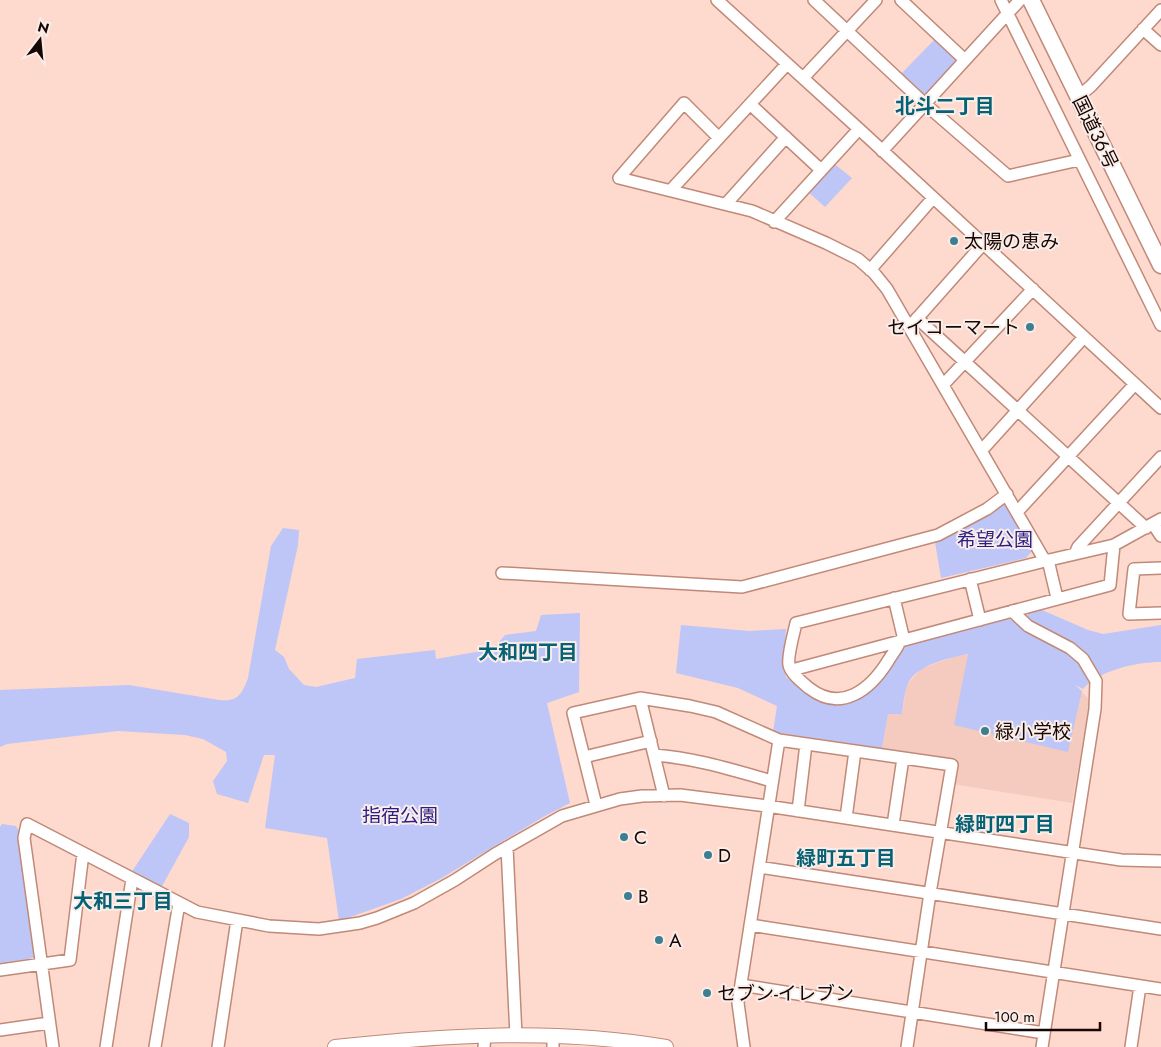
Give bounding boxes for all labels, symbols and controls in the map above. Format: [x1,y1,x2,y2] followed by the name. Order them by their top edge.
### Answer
[15,15,65,65] north arrow
[35,16,52,39] text: N
[1066,91,1125,173] street label: 国道36号
[895,92,995,121] district label: 北斗二丁目
[964,228,1059,255] place label: 太陽の恵み
[948,235,960,247] marker: 太陽の恵み
[887,314,1020,341] place label: セイコーマート
[1024,321,1036,333] marker: セイコーマート
[957,526,1033,553] park label: 希望公園
[478,638,578,667] district label: 大和四丁目
[995,718,1071,745] place label: 緑小学校
[979,725,991,737] marker: 緑小学校
[362,802,438,829] park label: 指宿公園
[955,810,1055,839] district label: 緑町四丁目
[634,824,647,851] place label: C
[618,831,630,843] marker: C
[718,842,731,869] place label: D
[796,844,896,873] district label: 緑町五丁目
[702,849,714,861] marker: D
[638,883,649,910] place label: B
[73,887,173,916] district label: 大和三丁目
[622,890,634,902] marker: B
[669,927,682,954] place label: A
[653,934,665,946] marker: A
[717,980,854,1007] place label: セブン-イレブン
[701,987,713,999] marker: セブン-イレブン
[986,1000,1100,1032] scale bar
[994,1006,1035,1028] text: 100 m

